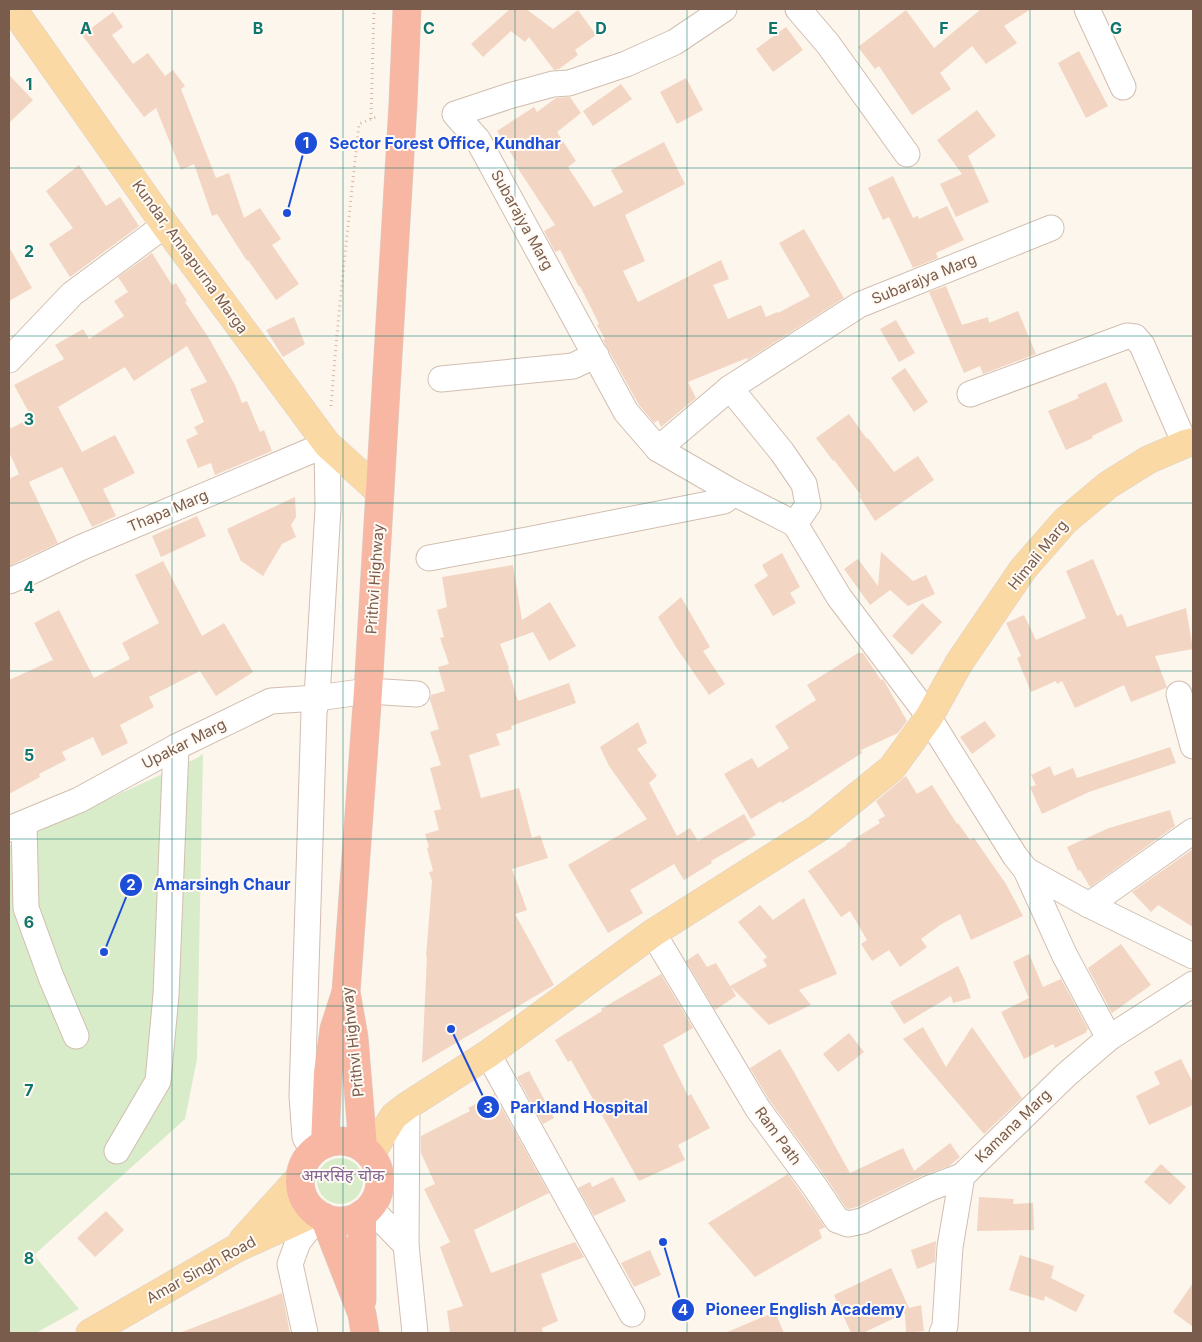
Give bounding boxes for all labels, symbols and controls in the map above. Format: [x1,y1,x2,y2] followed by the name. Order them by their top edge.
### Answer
[80,18,92,38] text: A
[253,18,263,38] text: B
[423,18,435,38] text: C
[595,18,607,38] text: D
[768,18,778,38] text: E
[939,18,949,38] text: F
[1110,18,1122,38] text: G
[26,74,32,94] text: 1
[294,128,571,159] callout: Sector Forest Office, Kundhar
[303,133,309,152] text: 1
[329,133,561,153] text: Sector Forest Office, Kundhar
[487,166,558,273] street label: Subarajya Marg
[128,176,252,337] street label: Kundar, Annapurna Marga
[24,241,34,261] text: 2
[869,249,979,308] street label: Subarajya Marg
[24,409,34,429] text: 3
[125,485,211,536] street label: Thapa Marg
[1004,516,1072,593] street label: Himali Marg
[361,523,388,635] street label: Prithvi Highway
[24,577,35,597] text: 4
[138,714,229,773] street label: Upakar Marg
[24,745,34,765] text: 5
[119,869,301,900] callout: Amarsingh Chaur
[153,874,291,894] text: Amarsingh Chaur
[126,875,136,894] text: 2
[24,912,34,932] text: 6
[337,985,368,1098] street label: Prithvi Highway
[24,1080,34,1100] text: 7
[971,1085,1055,1167] street label: Kamana Marg
[476,1092,658,1123] callout: Parkland Hospital
[510,1097,648,1117] text: Parkland Hospital
[483,1098,493,1117] text: 3
[751,1103,806,1168] street label: Ram Path
[302,1165,385,1185] district label: अमरसिंह चोक
[143,1232,259,1308] street label: Amar Singh Road
[24,1248,34,1268] text: 8
[670,1294,914,1325] callout: Pioneer English Academy
[705,1299,905,1319] text: Pioneer English Academy
[678,1300,688,1319] text: 4

